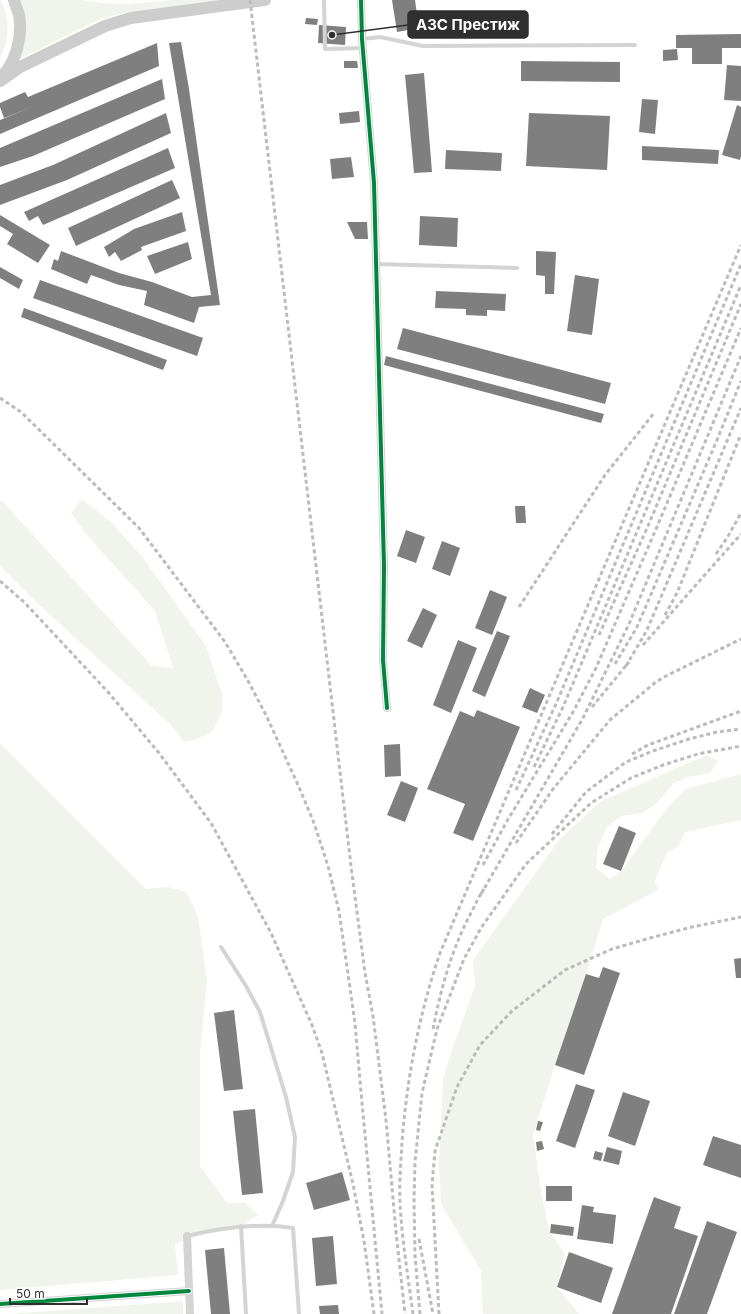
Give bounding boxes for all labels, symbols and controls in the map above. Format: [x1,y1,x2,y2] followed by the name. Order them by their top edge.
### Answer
[408,11,528,38] callout: АЗС Престиж
[416,15,520,34] text: АЗС Престиж
[10,1280,87,1306] scale bar
[16,1286,45,1301] text: 50 m

